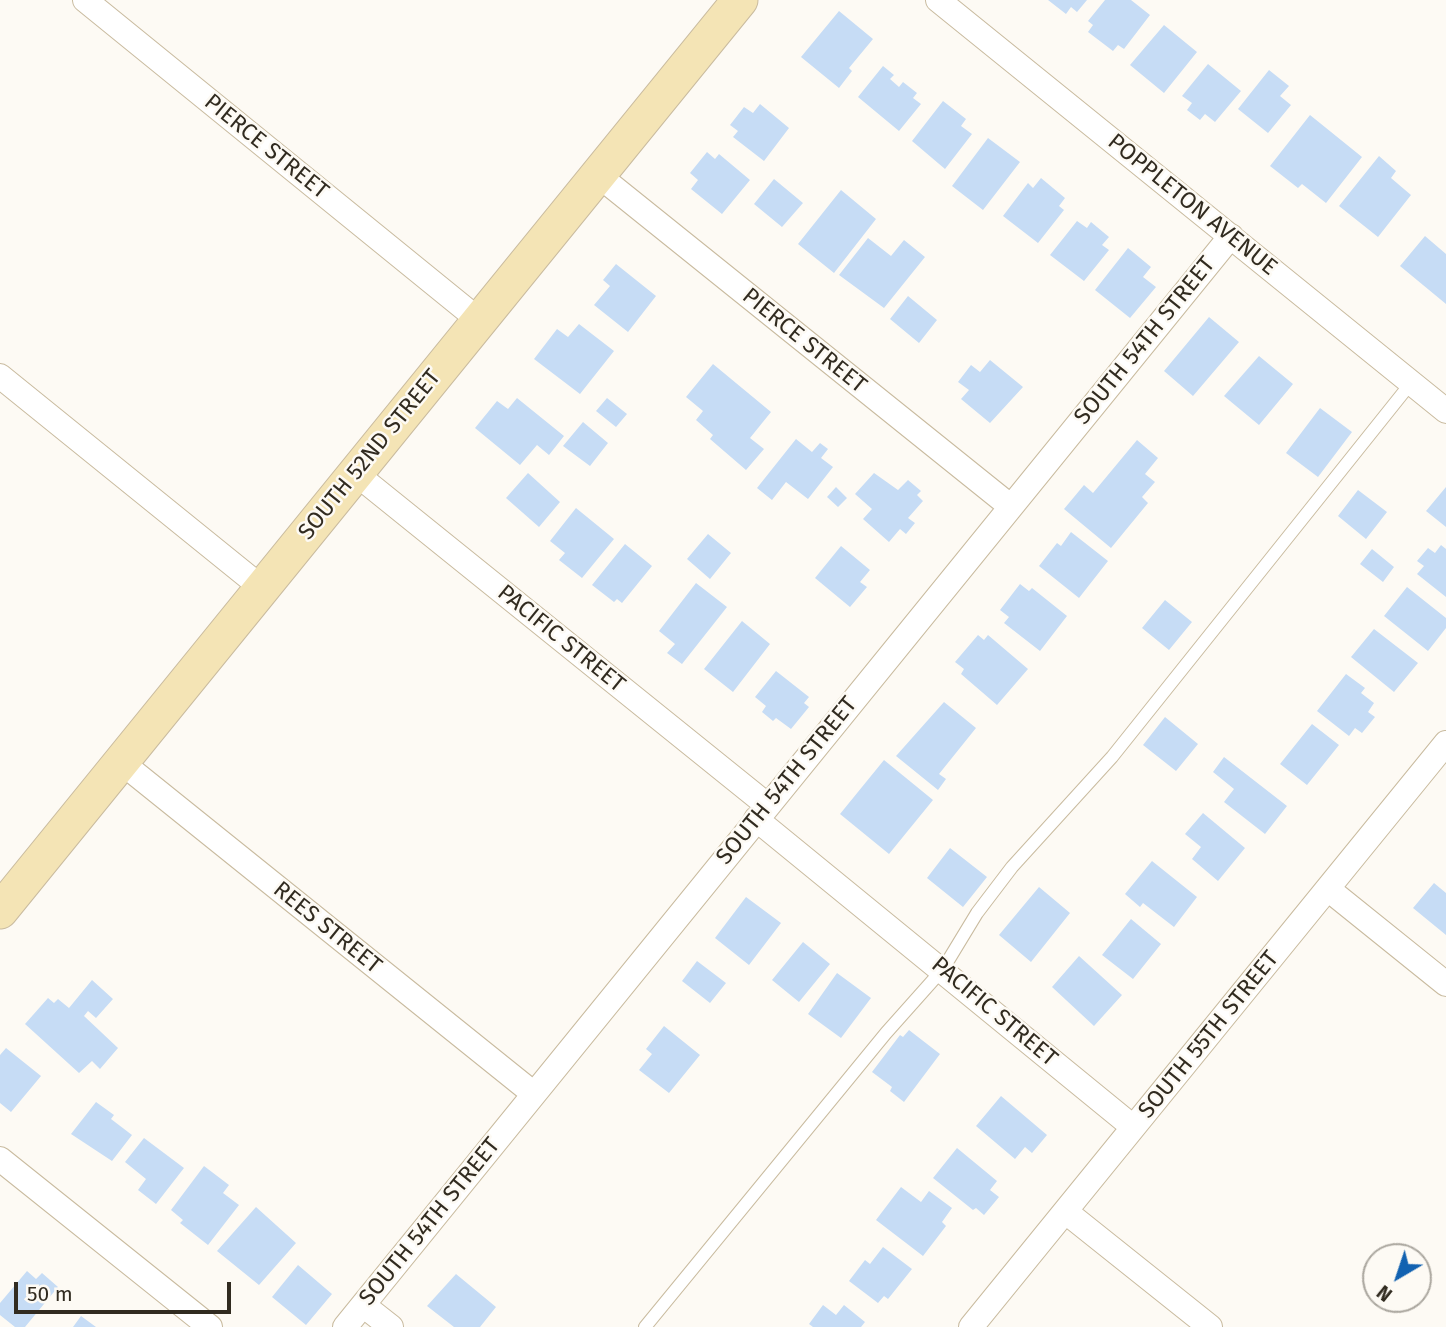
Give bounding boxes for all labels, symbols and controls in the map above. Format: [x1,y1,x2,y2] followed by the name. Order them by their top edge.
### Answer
[198,89,334,205] street label: PIERCE STREET
[1102,128,1282,282] street label: POPPLETON AVENUE
[1069,252,1221,430] street label: SOUTH 54TH STREET
[736,283,872,399] street label: PIERCE STREET
[293,364,447,546] street label: SOUTH 52ND STREET
[492,579,630,699] street label: PACIFIC STREET
[711,692,863,870] street label: SOUTH 54TH STREET
[267,876,387,980] street label: REES STREET
[1133,946,1285,1124] street label: SOUTH 55TH STREET
[925,951,1063,1073] street label: PACIFIC STREET
[354,1133,506,1311] street label: SOUTH 54TH STREET
[1362,1243,1432,1313] north arrow
[18,1268,234,1312] scale bar
[1373,1280,1397,1306] text: N
[27,1281,73,1307] text: 50 m

